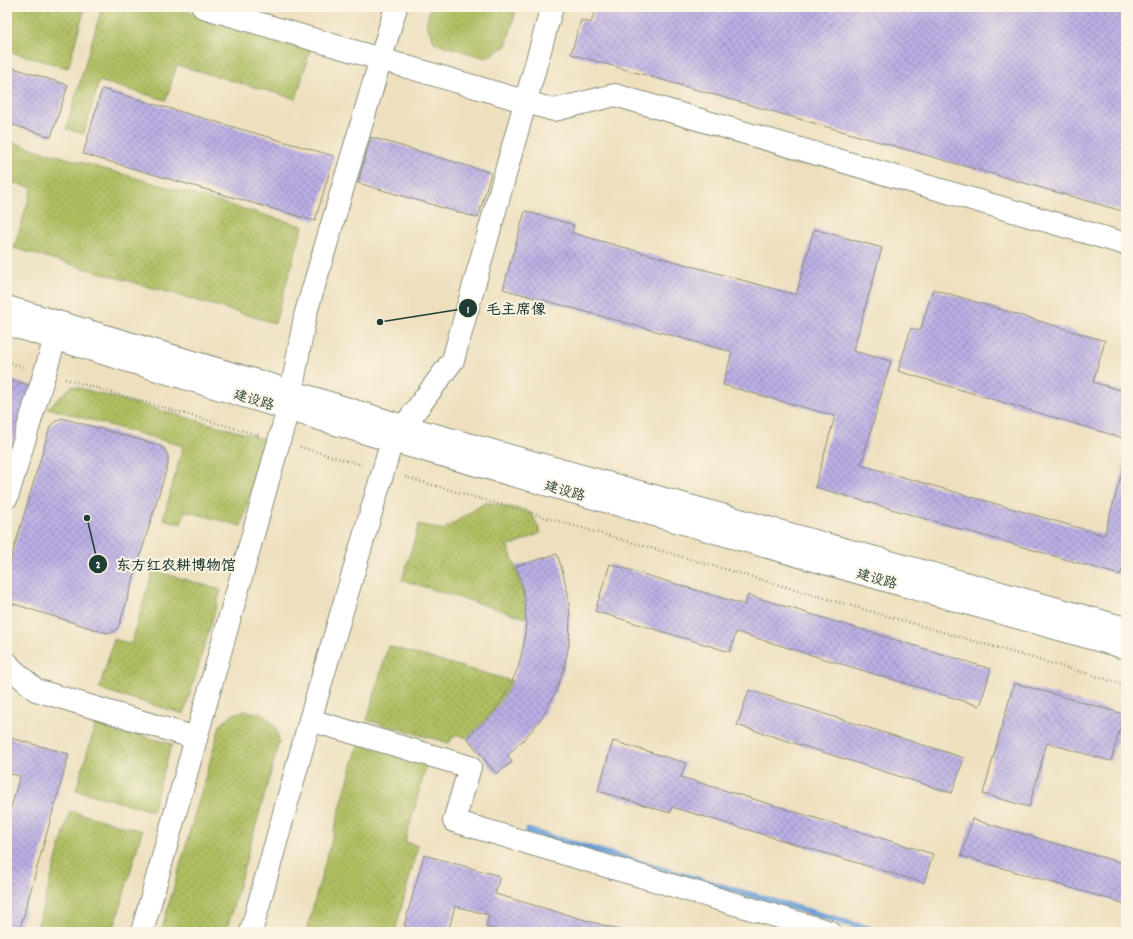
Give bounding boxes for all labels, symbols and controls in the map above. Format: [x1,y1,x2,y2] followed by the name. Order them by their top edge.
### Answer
[458,295,554,322] callout: 毛主席像
[486,300,546,322] text: 毛主席像
[467,302,470,319] text: 1
[230,385,276,417] street label: 建设路
[542,477,587,507] street label: 建设路
[88,551,244,578] callout: 东方红农耕博物馆
[116,556,236,578] text: 东方红农耕博物馆
[95,557,101,574] text: 2
[854,565,899,595] street label: 建设路

